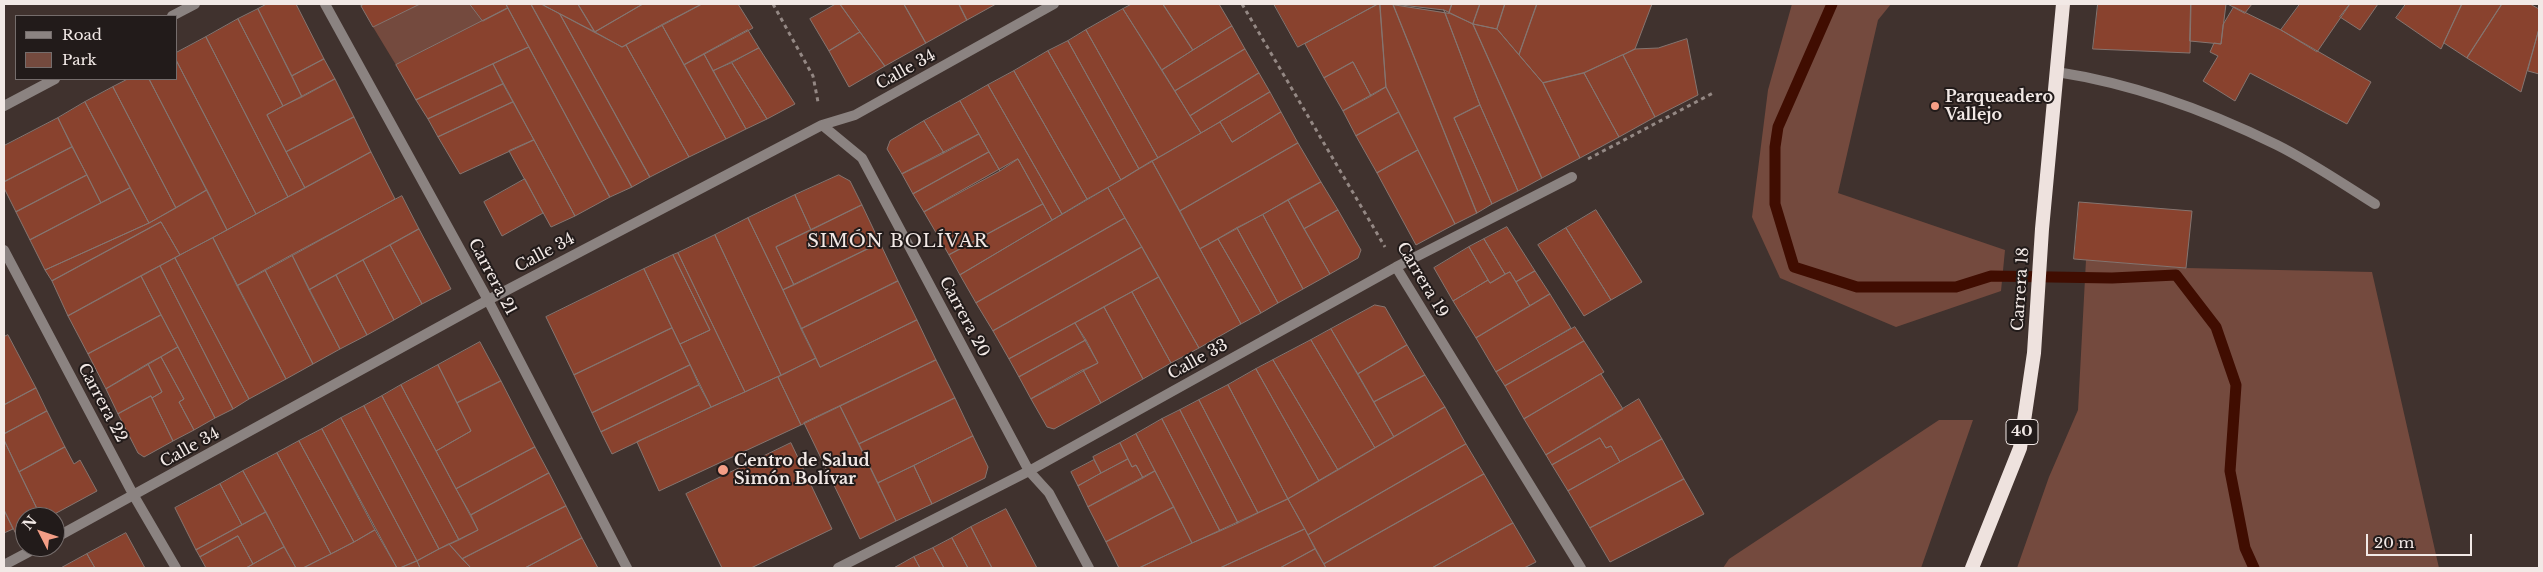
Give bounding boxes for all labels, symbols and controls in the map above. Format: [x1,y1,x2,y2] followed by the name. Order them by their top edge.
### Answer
[15,15,178,80] legend
[62,25,102,44] text: Road
[873,46,939,94] street label: Calle 34
[62,50,97,69] text: Park
[1945,87,2053,125] place label: Parqueadero Vallejo
[1929,100,1941,112] marker: Parqueadero Vallejo
[512,229,578,277] street label: Calle 34
[806,231,990,253] district label: SIMÓN BOLÍVAR
[464,235,520,319] street label: Carrera 21
[1392,239,1452,321] street label: Carrera 19
[2008,246,2034,332] street label: Carrera 18
[935,274,993,360] street label: Carrera 20
[1165,336,1231,384] street label: Calle 33
[73,360,131,446] street label: Carrera 22
[2006,420,2038,444] road number: 40
[157,424,223,472] street label: Calle 34
[734,451,870,489] place label: Centro de Salud Simón Bolívar
[716,463,730,477] marker: Centro de Salud Simón Bolívar
[15,507,65,557] north arrow
[18,512,41,534] text: N
[2368,524,2474,556] scale bar
[2374,533,2414,552] text: 20 m

